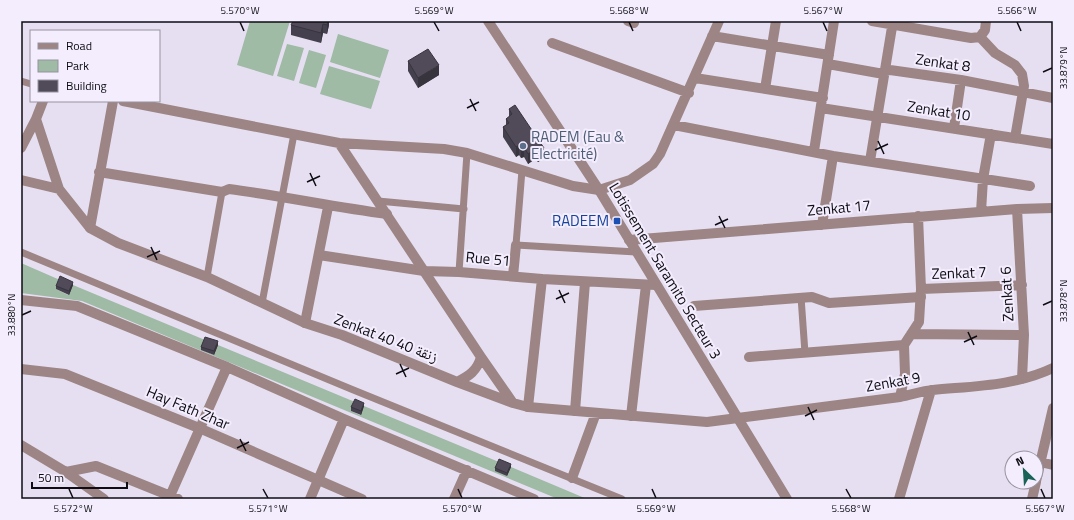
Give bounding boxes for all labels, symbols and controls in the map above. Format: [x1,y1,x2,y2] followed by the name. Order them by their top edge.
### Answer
[220,3,260,18] text: 5.570°W
[414,3,454,18] text: 5.569°W
[609,3,649,18] text: 5.568°W
[803,3,843,18] text: 5.567°W
[997,3,1037,18] text: 5.566°W
[30,30,160,102] legend
[66,36,92,55] text: Road
[914,47,972,78] street label: Zenkat 8
[1056,47,1071,89] text: 33.879°N
[66,56,89,75] text: Park
[66,76,107,95] text: Building
[906,94,972,127] street label: Zenkat 10
[531,125,625,165] place label: RADEM (Eau & Electricité)
[518,141,528,151] marker: RADEM (Eau & Electricité)
[603,178,727,363] street label: Lotissement Saramito Secteur 3
[806,193,872,222] street label: Zenkat 17
[552,209,609,232] place label: RADEEM
[612,216,622,226] marker: RADEEM
[465,245,511,272] street label: Rue 51
[931,260,987,285] street label: Zenkat 7
[994,266,1019,322] street label: Zenkat 6
[1056,280,1071,322] text: 33.878°N
[4,294,19,336] text: 33.880°N
[331,307,442,368] street label: Zenkat 40 زنقة 40
[864,365,922,398] street label: Zenkat 9
[143,380,233,435] street label: Hay Fath Zhar
[1004,450,1044,490] north arrow
[1013,452,1027,470] text: N
[32,464,127,490] scale bar
[38,468,64,487] text: 50 m
[53,501,93,516] text: 5.572°W
[248,501,288,516] text: 5.571°W
[442,501,482,516] text: 5.570°W
[636,501,676,516] text: 5.569°W
[831,501,871,516] text: 5.568°W
[1025,501,1065,516] text: 5.567°W

